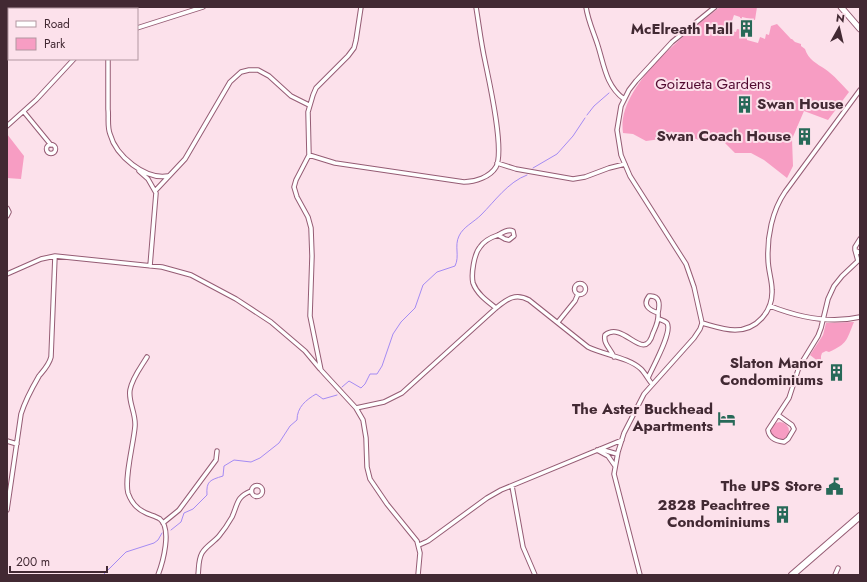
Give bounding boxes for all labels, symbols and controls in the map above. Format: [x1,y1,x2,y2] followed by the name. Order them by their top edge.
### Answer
[8,8,138,60] legend
[819,8,859,48] north arrow
[835,10,846,27] text: N
[44,15,70,33] text: Road
[631,18,733,40] place label: McElreath Hall
[736,19,756,39] building icon: McElreath Hall
[44,35,66,53] text: Park
[655,73,771,95] park label: Goizueta Gardens
[757,93,844,115] place label: Swan House
[734,94,754,114] building icon: Swan House
[656,125,791,147] place label: Swan Coach House
[794,126,814,146] building icon: Swan Coach House
[720,352,824,391] place label: Slaton Manor Condominiums
[826,362,846,382] building icon: Slaton Manor Condominiums
[572,398,713,437] place label: The Aster Buckhead Apartments
[716,408,736,428] hotel icon: The Aster Buckhead Apartments
[721,475,822,497] place label: The UPS Store
[825,476,845,496] public building icon: The UPS Store
[658,494,770,533] place label: 2828 Peachtree Condominiums
[773,504,793,524] building icon: 2828 Peachtree Condominiums
[10,548,107,574] scale bar
[16,553,50,571] text: 200 m

